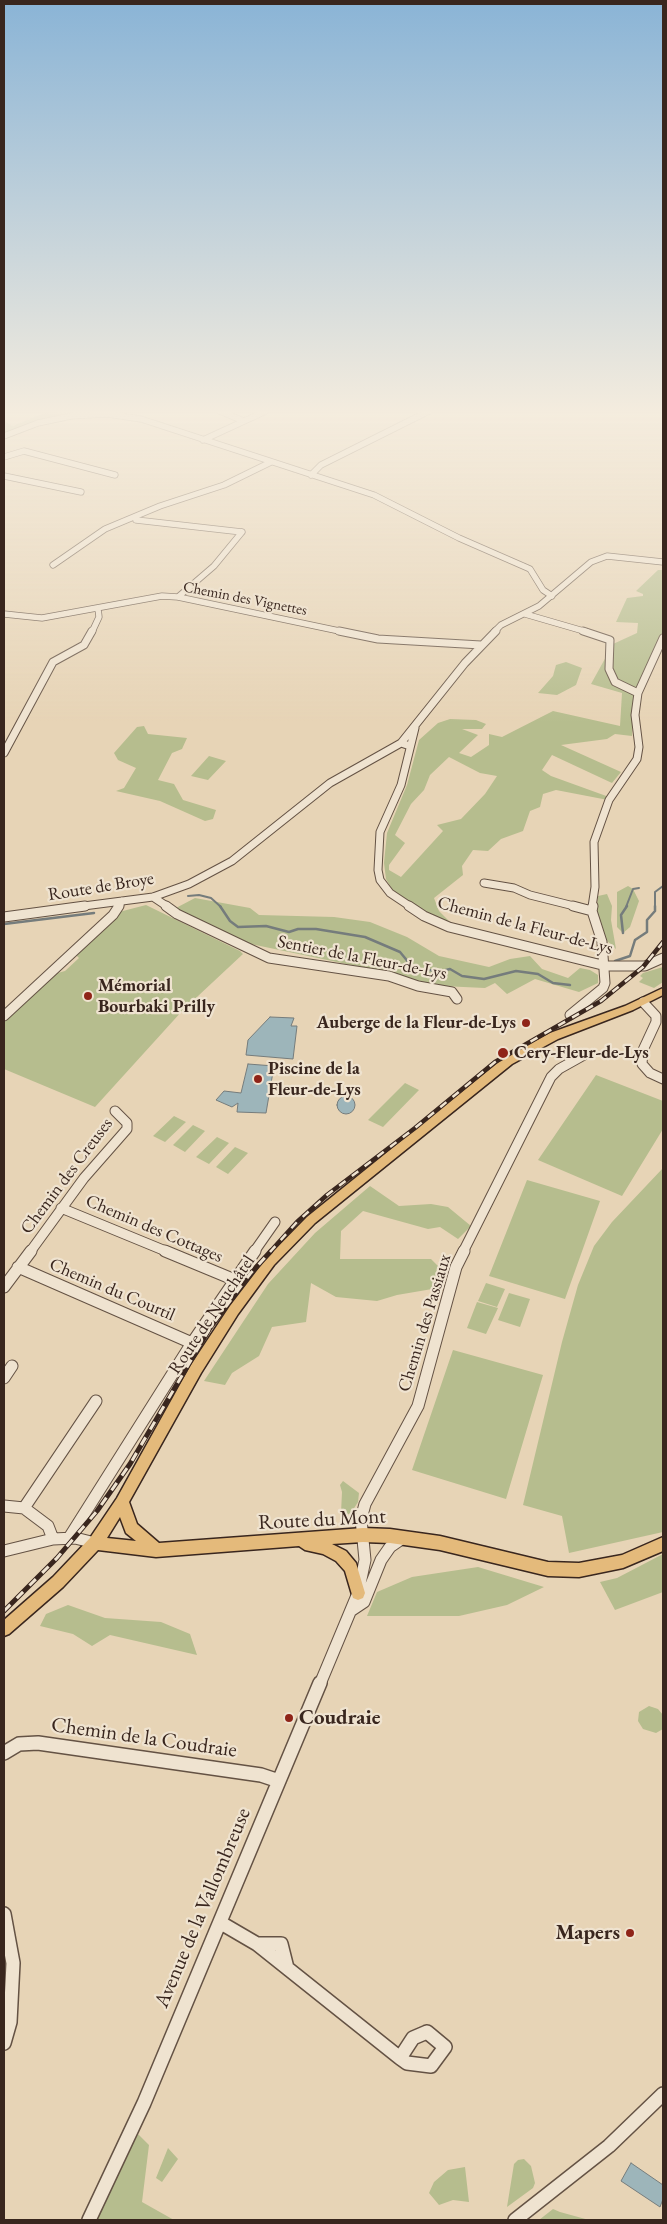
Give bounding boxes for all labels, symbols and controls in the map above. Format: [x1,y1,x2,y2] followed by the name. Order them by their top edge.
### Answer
[182,578,308,620] street label: Chemin des Vignettes
[47,868,155,906] street label: Route de Broye
[435,892,615,960] street label: Chemin de la Fleur-de-Lys
[276,931,448,985] street label: Sentier de la Fleur-de-Lys
[98,975,215,1018] place label: Mémorial Bourbaki Prilly
[82,990,94,1002] marker: Mémorial Bourbaki Prilly
[317,1012,516,1034] place label: Auberge de la Fleur-de-Lys
[520,1017,532,1029] marker: Auberge de la Fleur-de-Lys
[514,1042,649,1064] place label: Cery-Fleur-de-Lys
[496,1046,510,1060] marker: Cery-Fleur-de-Lys
[268,1058,361,1100] place label: Piscine de la Fleur-de-Lys
[252,1073,264,1085] marker: Piscine de la Fleur-de-Lys
[16,1114,118,1238] street label: Chemin des Creuses
[82,1190,226,1268] street label: Chemin des Cottages
[164,1251,260,1379] street label: Route de Neuchâtel
[394,1252,456,1394] street label: Chemin des Passiaux
[46,1254,178,1326] street label: Chemin du Courtil
[257,1504,387,1536] street label: Route du Mont
[299,1705,380,1731] place label: Coudraie
[283,1712,295,1724] marker: Coudraie
[50,1713,238,1763] street label: Chemin de la Coudraie
[150,1804,256,2012] street label: Avenue de la Vallombreuse
[555,1920,620,1946] place label: Mapers
[624,1927,636,1939] marker: Mapers

